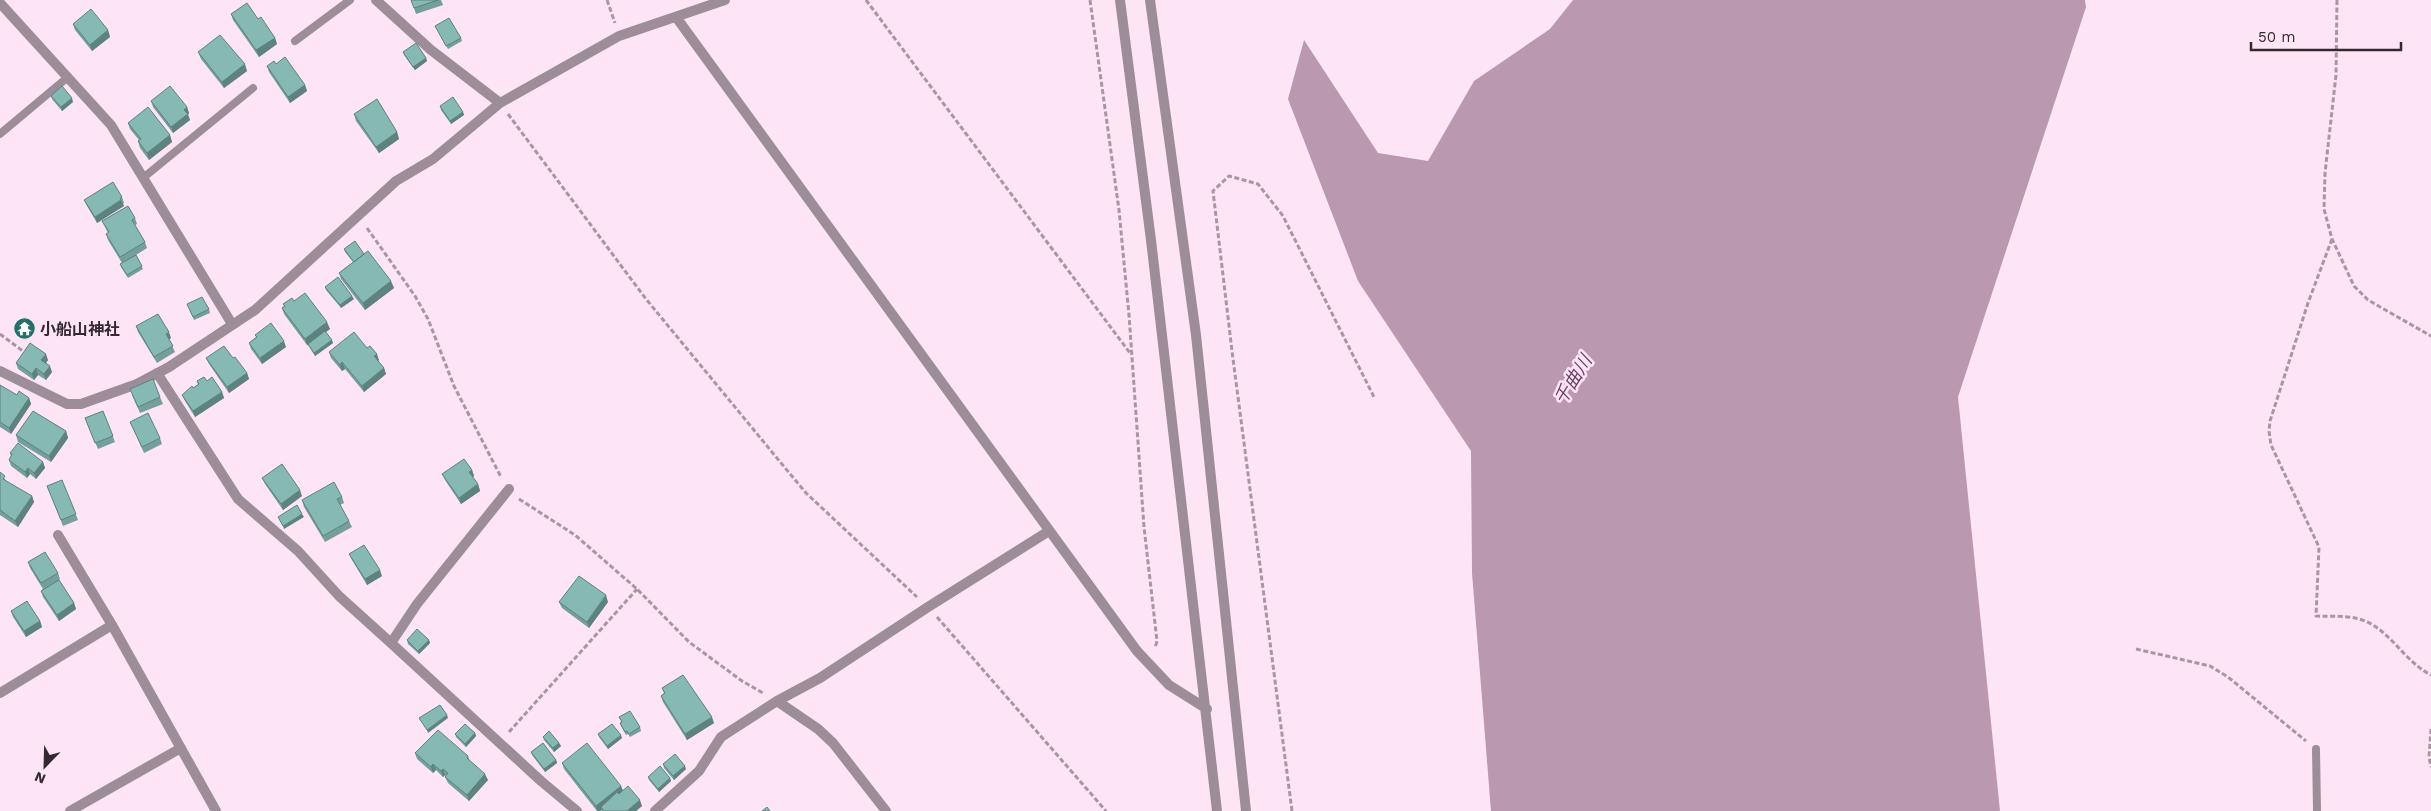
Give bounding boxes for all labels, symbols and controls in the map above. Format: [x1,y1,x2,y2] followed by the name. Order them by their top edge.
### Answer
[2251,20,2401,52] scale bar
[2258,28,2295,46] text: 50 m
[12,317,36,341] temple icon: 小船山神社
[40,320,120,339] place label: 小船山神社
[1549,350,1597,408] water label: 千曲川
[20,741,70,791] north arrow
[32,769,48,787] text: N

